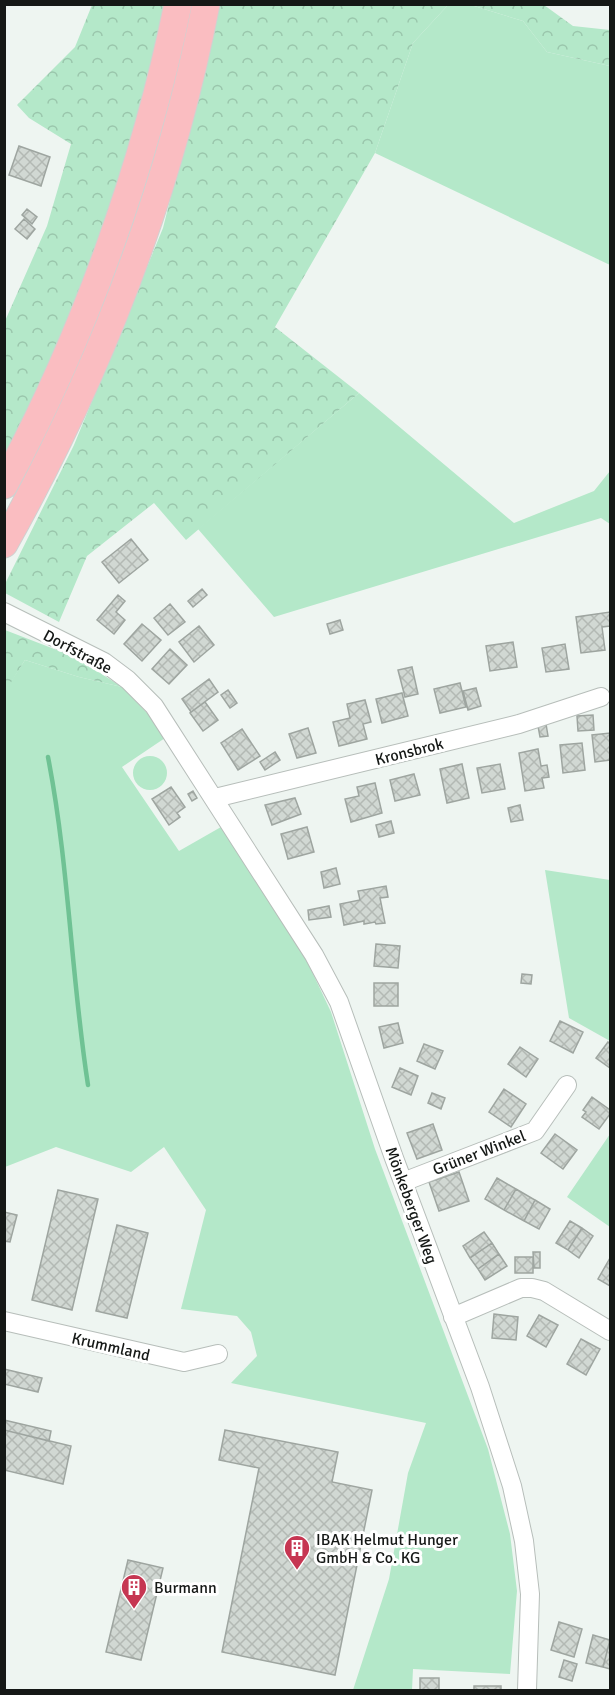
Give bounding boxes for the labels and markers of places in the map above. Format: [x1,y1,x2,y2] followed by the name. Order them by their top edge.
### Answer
[316,1530,458,1568] place label: IBAK Helmut Hunger GmbH & Co. KG
[282,1533,312,1571] building icon: IBAK Helmut Hunger GmbH & Co. KG
[119,1572,149,1610] building icon: Burmann
[154,1578,217,1598] place label: Burmann

